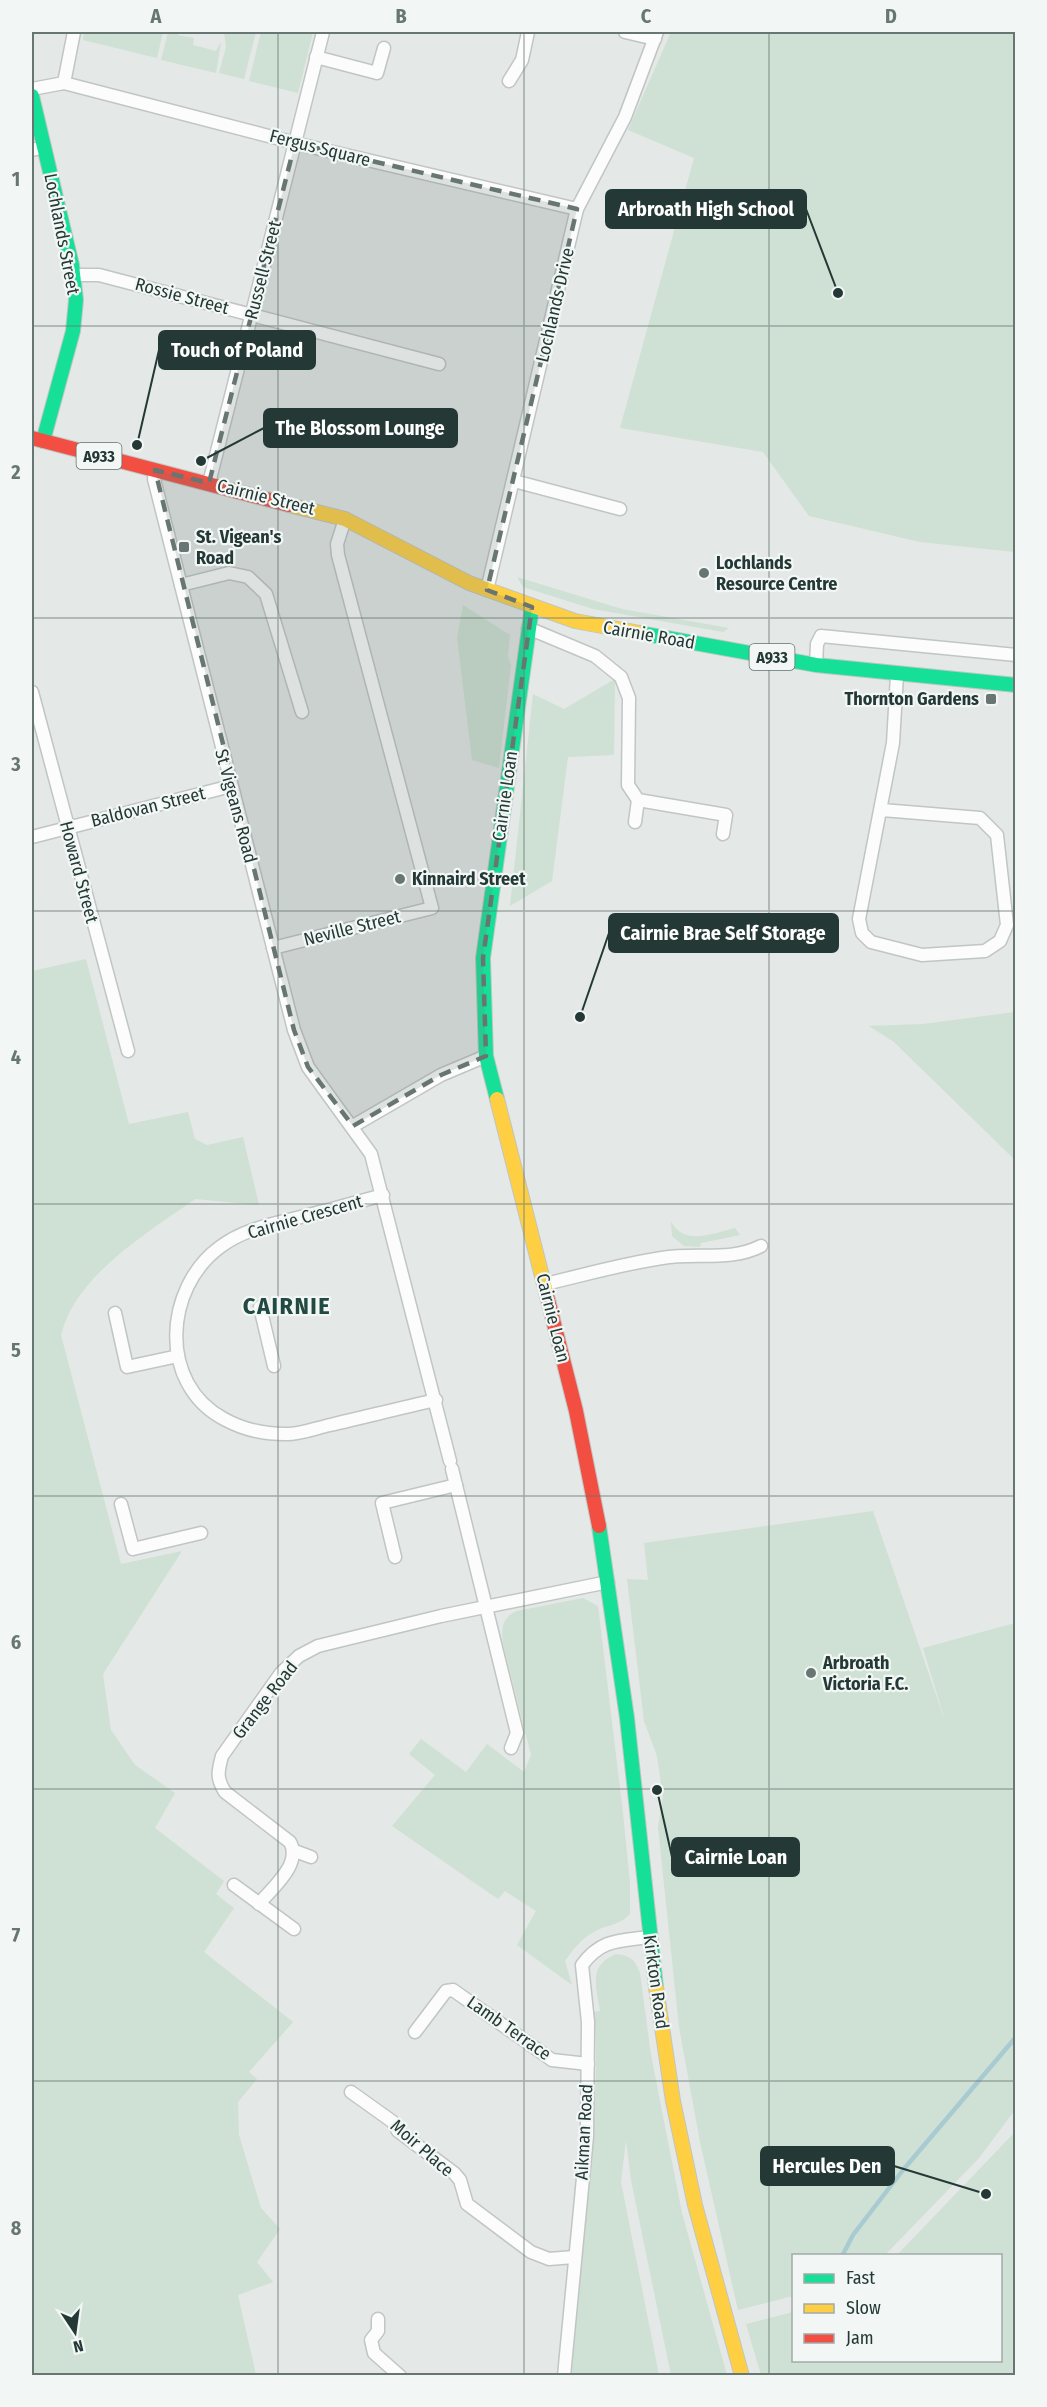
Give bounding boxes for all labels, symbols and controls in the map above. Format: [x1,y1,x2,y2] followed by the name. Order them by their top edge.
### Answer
[150,4,163,28] text: A
[395,4,407,28] text: B
[641,4,652,28] text: C
[885,4,897,28] text: D
[267,125,373,171] street label: Fergus Square
[12,167,20,191] text: 1
[39,172,85,297] street label: Lochlands Street
[606,190,806,228] callout: Arbroath High School
[617,197,795,221] text: Arbroath High School
[240,218,286,322] street label: Russell Street
[531,245,579,364] street label: Lochlands Drive
[133,273,231,319] street label: Rossie Street
[159,331,315,369] callout: Touch of Poland
[171,338,303,362] text: Touch of Poland
[264,409,457,447] callout: The Blossom Lounge
[275,416,445,440] text: The Blossom Lounge
[76,443,122,469] road number: A933
[10,460,21,484] text: 2
[215,474,317,520] street label: Cairnie Street
[196,526,281,569] place label: St. Vigean's Road
[177,540,191,554] marker: St. Vigean's Road
[716,552,837,595] place label: Lochlands Resource Centre
[697,566,711,580] marker: Lochlands Resource Centre
[601,616,697,654] street label: Cairnie Road
[750,644,794,670] road number: A933
[844,688,979,710] place label: Thornton Gardens
[984,692,998,706] marker: Thornton Gardens
[210,747,262,865] street label: St Vigeans Road
[488,749,522,843] street label: Cairnie Loan
[10,752,21,776] text: 3
[89,782,207,832] street label: Baldovan Street
[55,819,103,926] street label: Howard Street
[412,868,526,890] place label: Kinnaird Street
[393,872,407,886] marker: Kinnaird Street
[301,905,403,951] street label: Neville Street
[609,914,838,952] callout: Cairnie Brae Self Storage
[620,921,826,945] text: Cairnie Brae Self Storage
[11,1045,21,1069] text: 4
[245,1190,365,1244] street label: Cairnie Crescent
[531,1271,575,1365] street label: Cairnie Loan
[243,1292,331,1320] district label: CAIRNIE
[11,1338,21,1362] text: 5
[11,1630,21,1654] text: 6
[822,1652,908,1695] place label: Arbroath Victoria F.C.
[228,1657,302,1743] street label: Grange Road
[804,1666,818,1680] marker: Arbroath Victoria F.C.
[672,1838,799,1876] callout: Cairnie Loan
[685,1845,787,1869] text: Cairnie Loan
[12,1923,21,1947] text: 7
[639,1934,673,2030] street label: Kirkton Road
[463,1991,555,2065] street label: Lamb Terrace
[571,2083,597,2181] street label: Aikman Road
[386,2115,458,2181] street label: Moir Place
[761,2147,894,2185] callout: Hercules Den
[773,2154,881,2178] text: Hercules Den
[11,2216,22,2240] text: 8
[792,2254,1002,2362] legend
[846,2267,875,2289] text: Fast
[846,2297,881,2319] text: Slow
[45,2302,105,2362] north arrow
[846,2327,874,2349] text: Jam
[71,2336,85,2356] text: N

